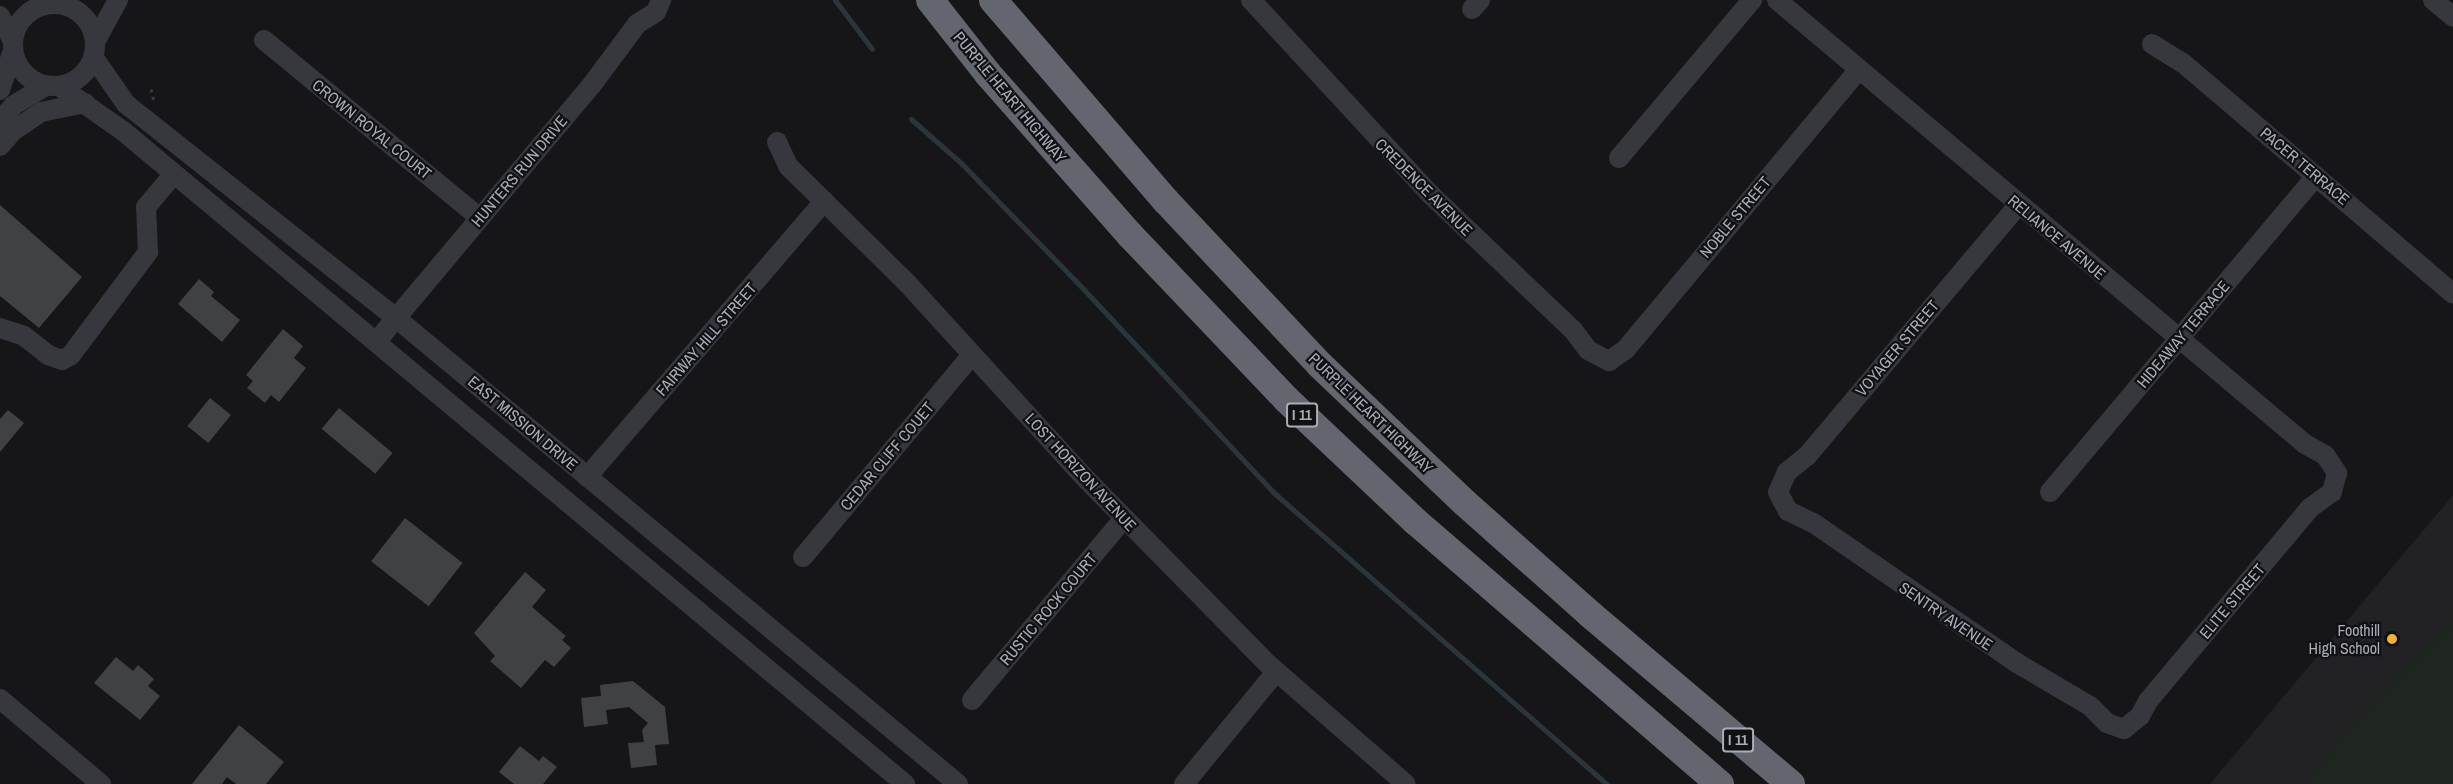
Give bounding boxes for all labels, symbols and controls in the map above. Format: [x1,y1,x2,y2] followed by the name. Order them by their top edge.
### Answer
[950,28,1070,166] street label: PURPLE HEART HIGHWAY
[308,75,436,183] street label: CROWN ROYAL COURT
[467,112,571,230] street label: HUNTERS RUN DRIVE
[2256,123,2354,209] street label: PACER TERRACE
[1371,134,1477,240] street label: CREDENCE AVENUE
[1696,173,1774,261] street label: NOBLE STREET
[2004,190,2110,284] street label: RELIANCE AVENUE
[2132,276,2234,392] street label: HIDEAWAY TERRACE
[651,278,761,400] street label: FAIRWAY HILL STREET
[1851,296,1943,400] street label: VOYAGER STREET
[1305,349,1437,477] street label: PURPLE HEART HIGHWAY
[464,372,582,474] street label: EAST MISSION DRIVE
[836,398,938,514] street label: CEDAR CLIFF COUET
[1286,403,1318,427] road number: I 11
[1021,409,1141,535] street label: LOST HORIZON AVENUE
[996,549,1100,669] street label: RUSTIC ROCK COURT
[2195,560,2269,642] street label: ELITE STREET
[1895,577,1997,655] street label: SENTRY AVENUE
[2309,620,2380,658] place label: Foothill High School
[2385,632,2399,646] marker: Foothill High School
[1722,728,1754,752] road number: I 11

